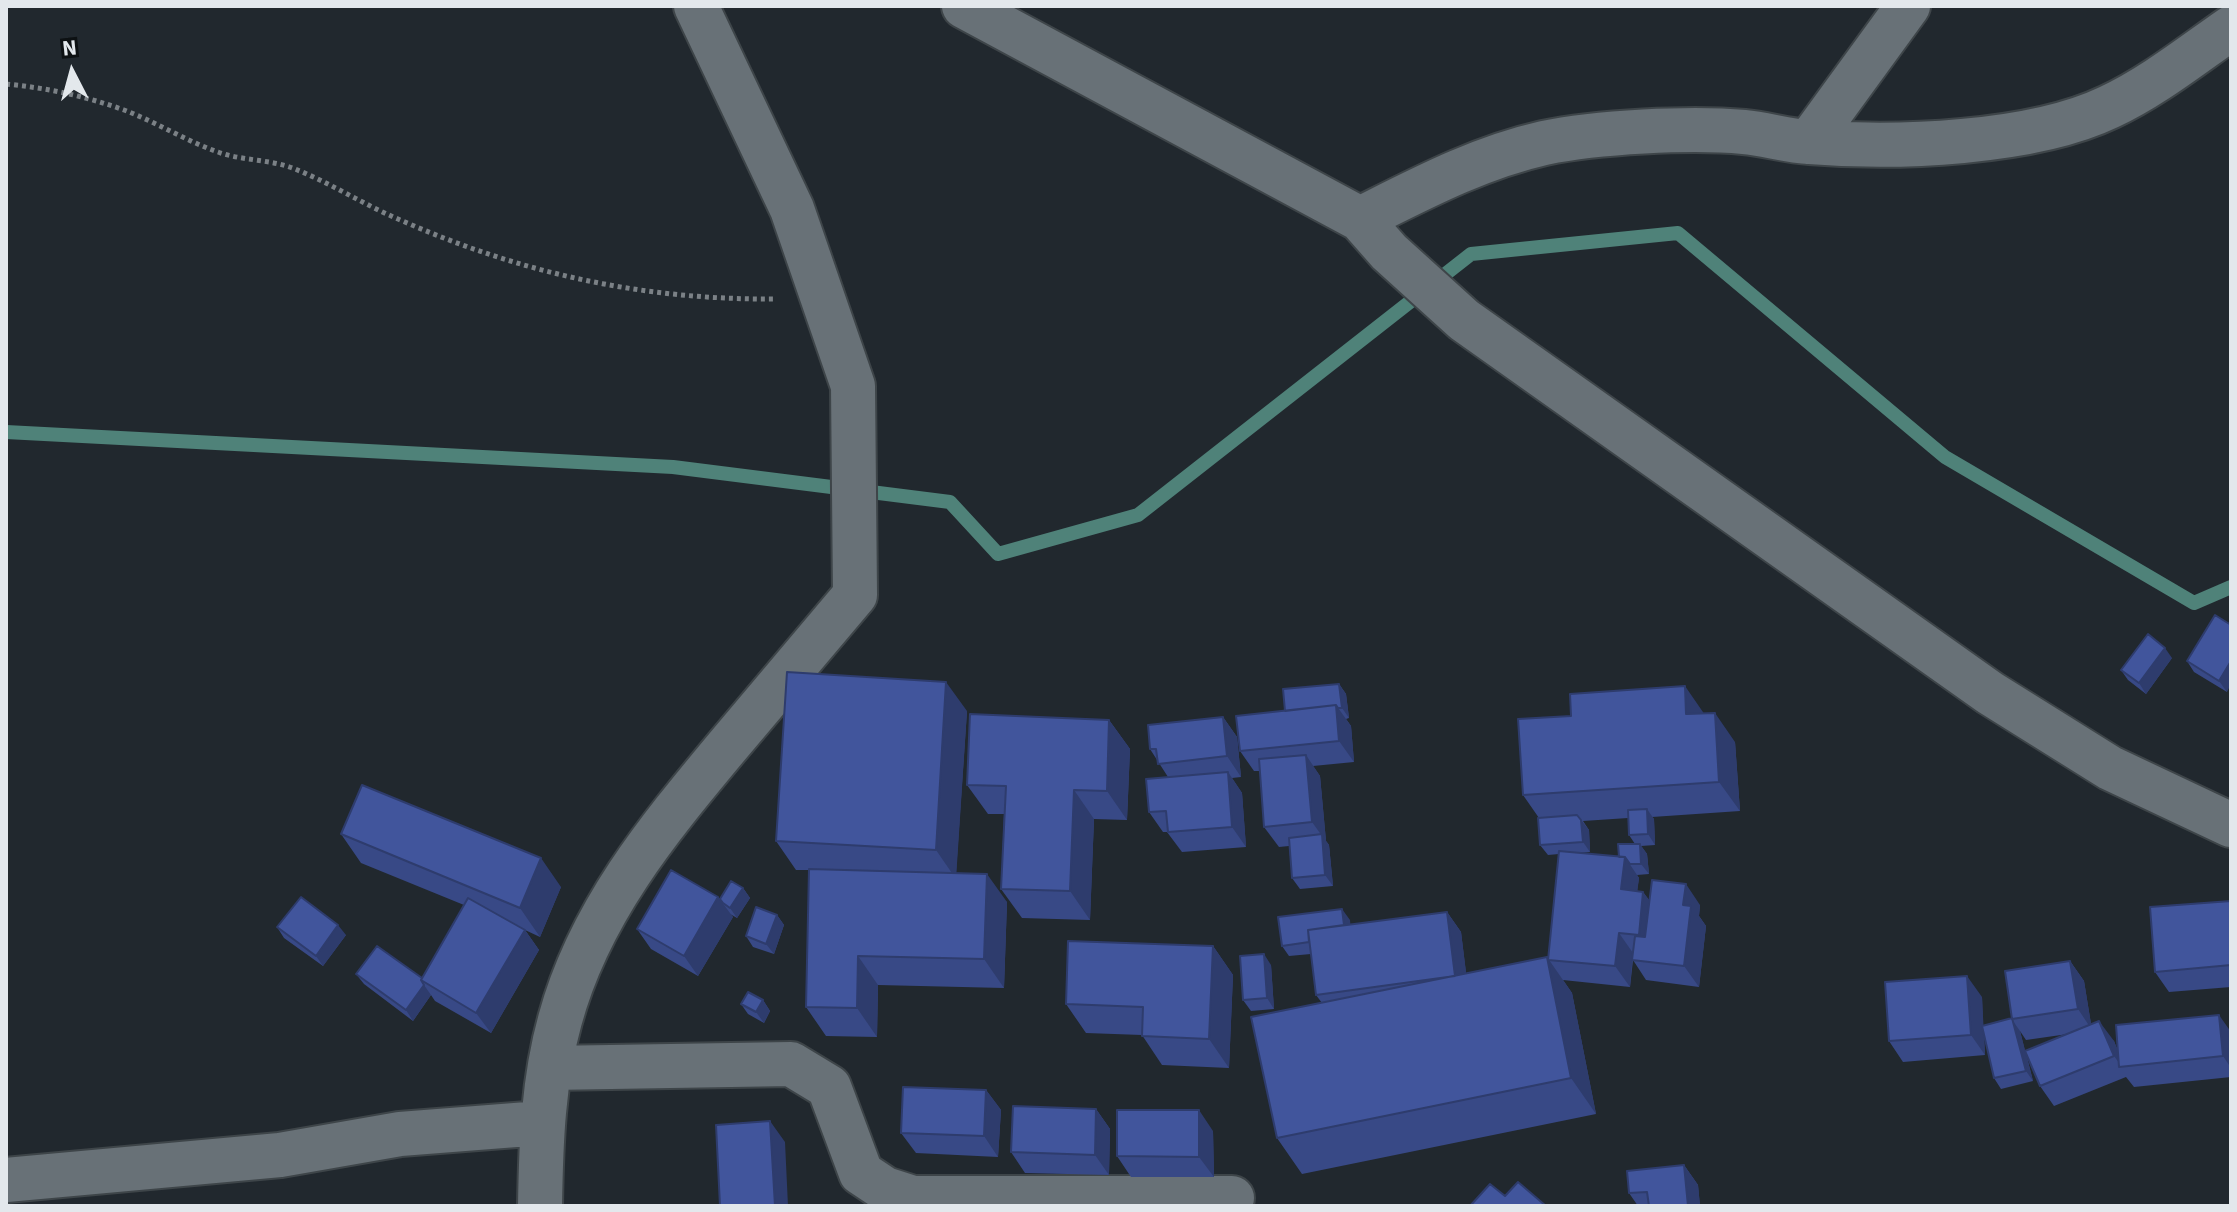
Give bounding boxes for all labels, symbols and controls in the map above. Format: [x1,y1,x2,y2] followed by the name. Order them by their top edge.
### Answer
[61,31,78,65] text: N
[32,32,112,112] north arrow

